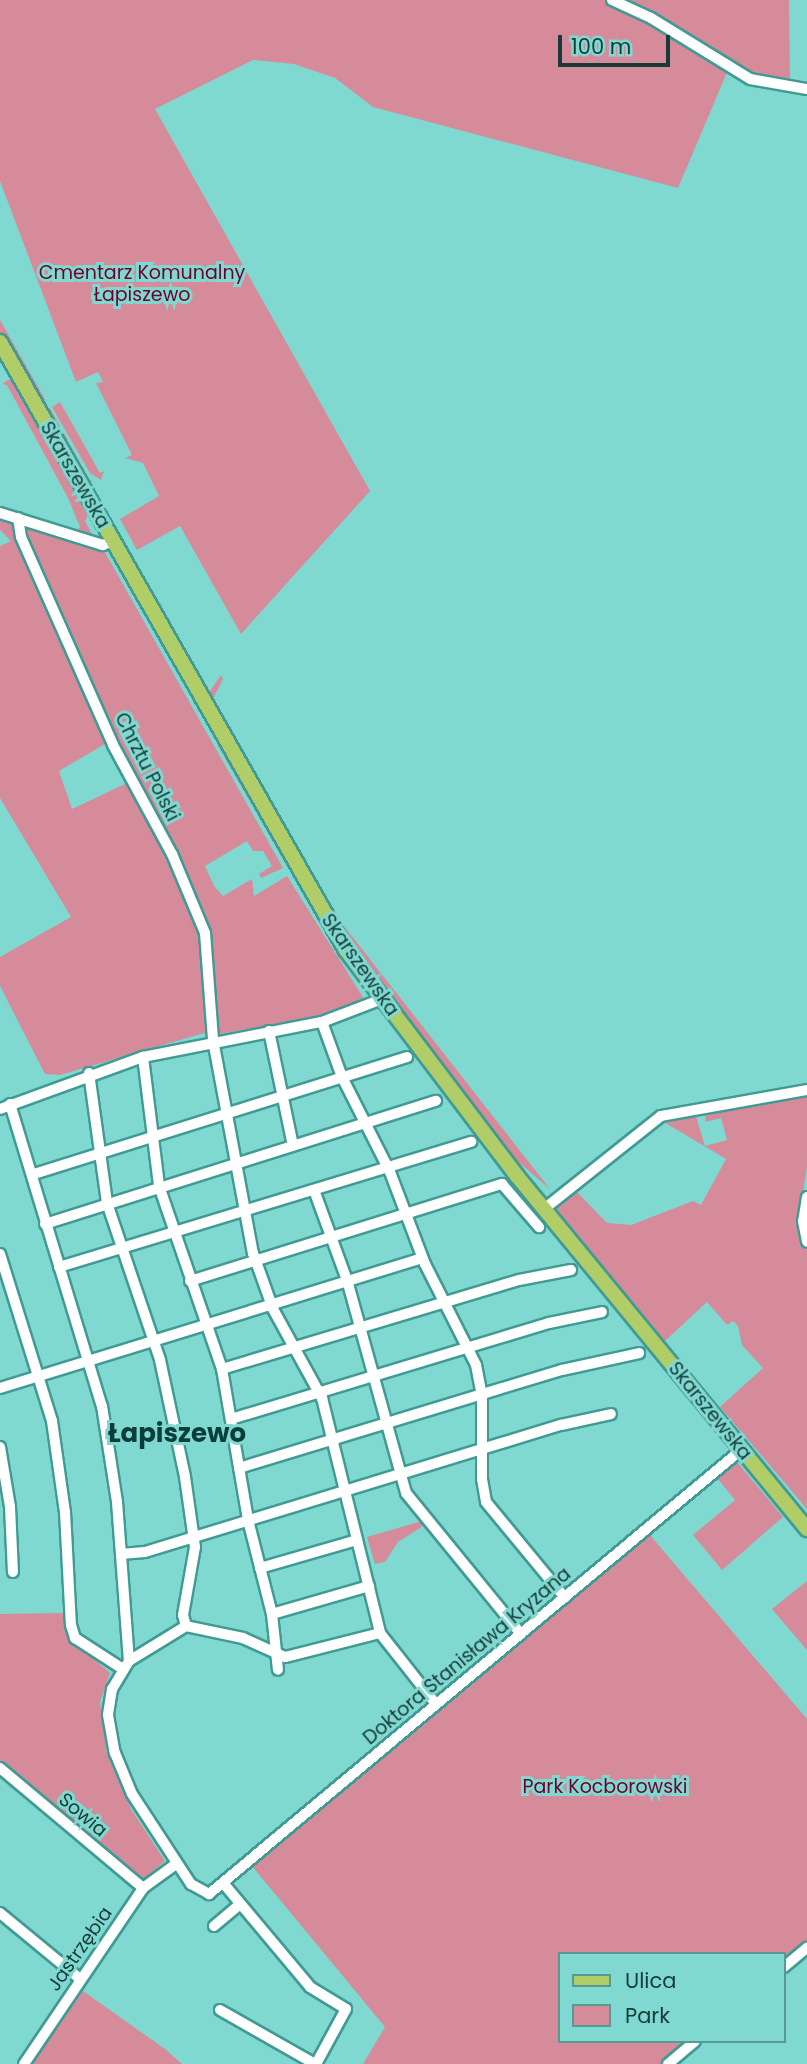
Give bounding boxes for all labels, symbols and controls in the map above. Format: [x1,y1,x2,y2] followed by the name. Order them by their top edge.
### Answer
[562,21,674,65] scale bar
[571,32,631,61] text: 100 m
[39,262,245,306] park label: Cmentarz Komunalny Łapiszewo
[35,418,115,532] street label: Skarszewska
[110,709,184,825] street label: Chrztu Polski
[316,910,404,1020] street label: Skarszewska
[664,1357,756,1465] street label: Skarszewska
[108,1418,246,1450] district label: Łapiszewo
[359,1562,575,1750] street label: Doktora Stanisława Kryzana
[522,1776,688,1798] park label: Park Kocborowski
[54,1788,112,1842] street label: Sowia
[43,1902,117,1996] street label: Jastrzębia
[558,1952,786,2043] legend
[625,1966,676,1995] text: Ulica
[625,2001,670,2030] text: Park

